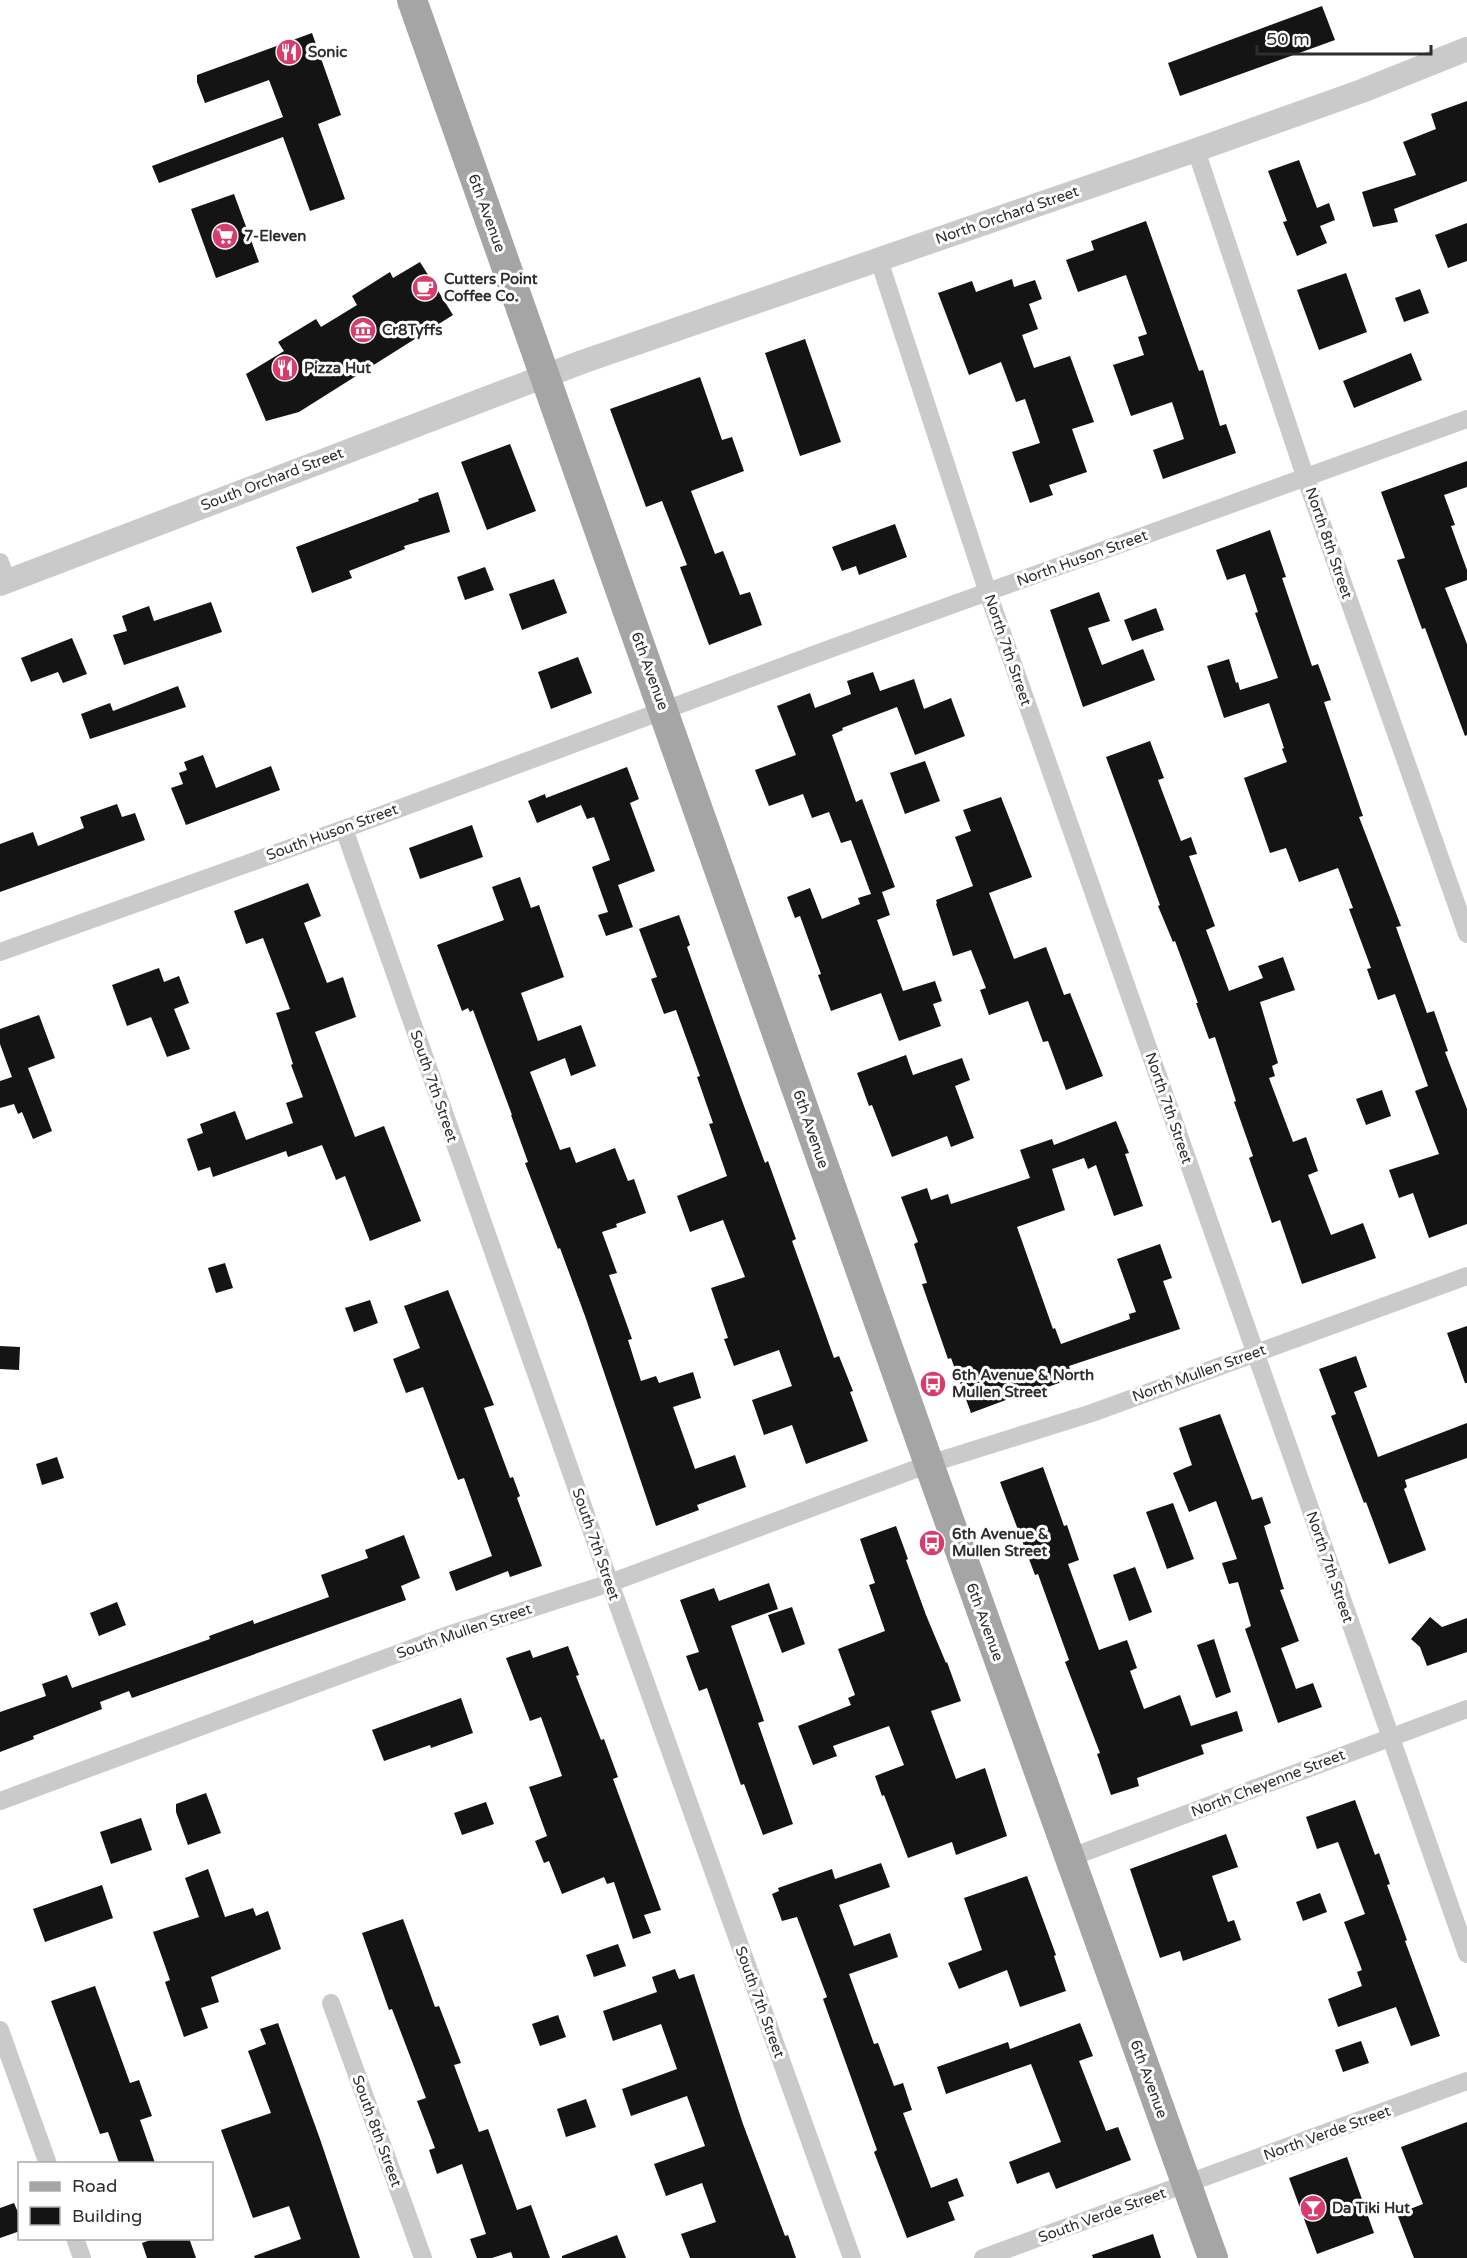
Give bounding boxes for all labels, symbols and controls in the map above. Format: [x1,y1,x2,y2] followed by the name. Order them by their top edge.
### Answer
[1257,18,1431,56] scale bar
[1266,28,1310,50] text: 50 m
[274,37,304,67] restaurant icon: Sonic
[308,43,347,61] place label: Sonic
[465,171,509,255] street label: 6th Avenue
[933,182,1081,248] street label: North Orchard Street
[210,221,240,251] supermarket icon: 7-Eleven
[244,227,306,245] place label: 7-Eleven
[444,270,538,305] place label: Cutters Point Coffee Co.
[410,273,440,303] cafe icon: Cutters Point Coffee Co.
[348,315,378,345] museum icon: Cr8Tyffs
[382,321,442,340] place label: Cr8Tyffs
[270,353,300,383] restaurant icon: Pizza Hut
[304,359,371,377] place label: Pizza Hut
[198,443,346,514] street label: South Orchard Street
[1302,485,1357,601] street label: North 8th Street
[1014,526,1150,590] street label: North Huson Street
[981,592,1036,708] street label: North 7th Street
[628,629,672,713] street label: 6th Avenue
[264,800,401,864] street label: South Huson Street
[406,1028,462,1145] street label: South 7th Street
[1142,1050,1197,1166] street label: North 7th Street
[789,1087,833,1171] street label: 6th Avenue
[1130,1340,1268,1406] street label: North Mullen Street
[952,1366,1094,1401] place label: 6th Avenue & North Mullen Street
[918,1369,948,1399] bus stop icon: 6th Avenue & North Mullen Street
[568,1486,624,1603] street label: South 7th Street
[1303,1509,1358,1625] street label: North 7th Street
[952,1525,1049,1560] place label: 6th Avenue & Mullen Street
[917,1528,947,1558] bus stop icon: 6th Avenue & Mullen Street
[963,1580,1007,1664] street label: 6th Avenue
[394,1599,534,1663] street label: South Mullen Street
[1188,1745,1348,1821] street label: North Cheyenne Street
[731,1944,789,2060] street label: South 7th Street
[1127,2037,1171,2121] street label: 6th Avenue
[348,2073,406,2189] street label: South 8th Street
[1261,2102,1393,2164] street label: North Verde Street
[18,2162,213,2240] legend
[72,2175,117,2197] text: Road
[1036,2183,1169,2246] street label: South Verde Street
[1298,2193,1328,2223] bar icon: Da Tiki Hut
[1332,2199,1410,2217] place label: Da Tiki Hut
[72,2205,142,2227] text: Building

